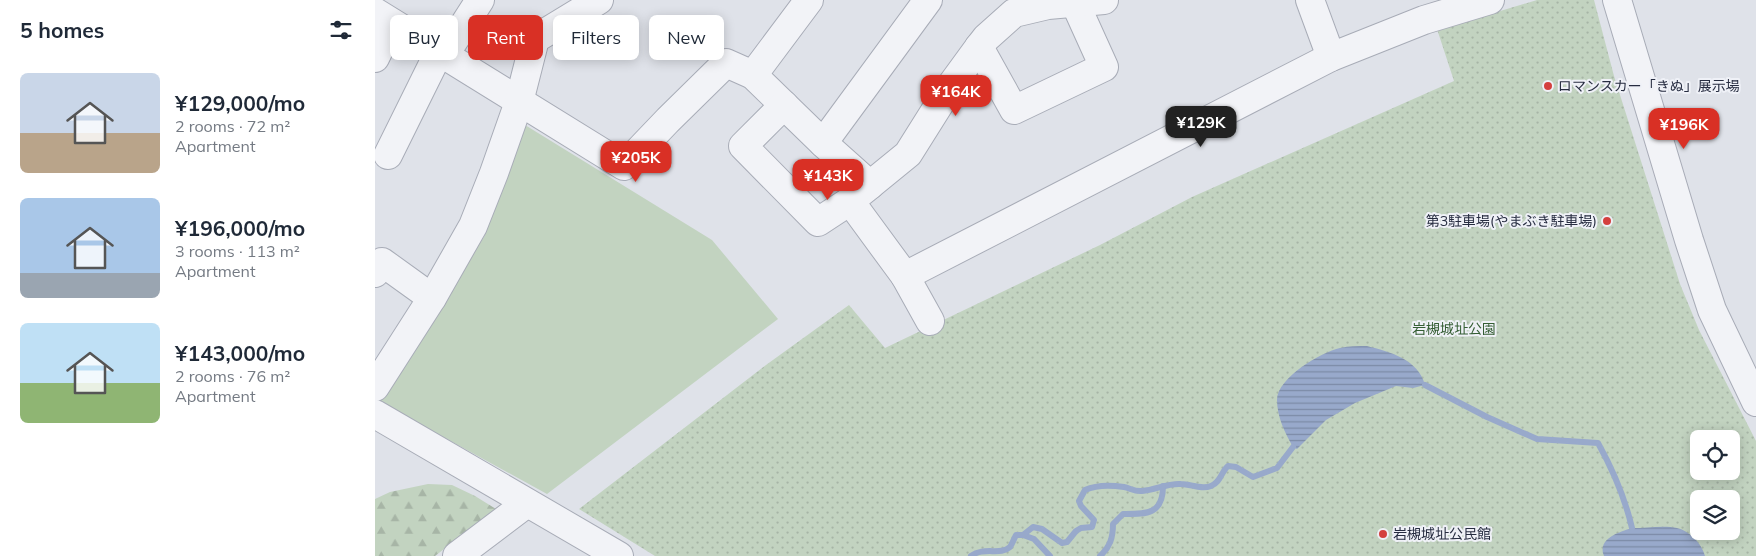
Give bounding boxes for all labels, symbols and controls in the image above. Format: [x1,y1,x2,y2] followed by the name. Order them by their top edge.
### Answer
[390,15,458,60] chip: Buy
[468,15,543,60] chip: Rent
[553,15,639,60] chip: Filters
[649,15,724,60] chip: New
[327,16,355,44] icon: filters
[20,17,104,43] text: 5 homes
[921,74,991,117] pin: ¥164K
[1558,77,1740,95] place label: ロマンスカー「きぬ」展示場
[1542,80,1554,92] marker: ロマンスカー「きぬ」展示場
[931,81,981,101] text: ¥164K
[175,90,305,116] text: ¥129,000/mo
[60,93,120,153] icon: home
[1166,106,1236,148] pin: ¥129K
[1649,108,1719,150] pin: ¥196K
[1176,112,1226,132] text: ¥129K
[1659,114,1709,134] text: ¥196K
[175,116,290,136] text: 2 rooms · 72 m²
[175,136,256,156] text: Apartment
[601,140,671,183] pin: ¥205K
[611,147,661,167] text: ¥205K
[793,158,863,201] pin: ¥143K
[803,165,853,185] text: ¥143K
[1426,212,1597,230] place label: 第3駐車場(やまぶき駐車場)
[175,215,305,241] text: ¥196,000/mo
[1601,215,1613,227] marker: 第3駐車場(やまぶき駐車場)
[60,218,120,278] icon: home
[175,241,300,261] text: 3 rooms · 113 m²
[175,261,256,281] text: Apartment
[1412,320,1496,338] park label: 岩槻城址公園
[175,340,305,366] text: ¥143,000/mo
[60,343,120,403] icon: home
[175,366,290,386] text: 2 rooms · 76 m²
[175,386,256,406] text: Apartment
[1690,430,1740,540] map controls
[1690,430,1740,480] button: locate
[1690,490,1740,540] button: layers
[1393,525,1491,543] place label: 岩槻城址公民館
[1377,528,1389,540] marker: 岩槻城址公民館

